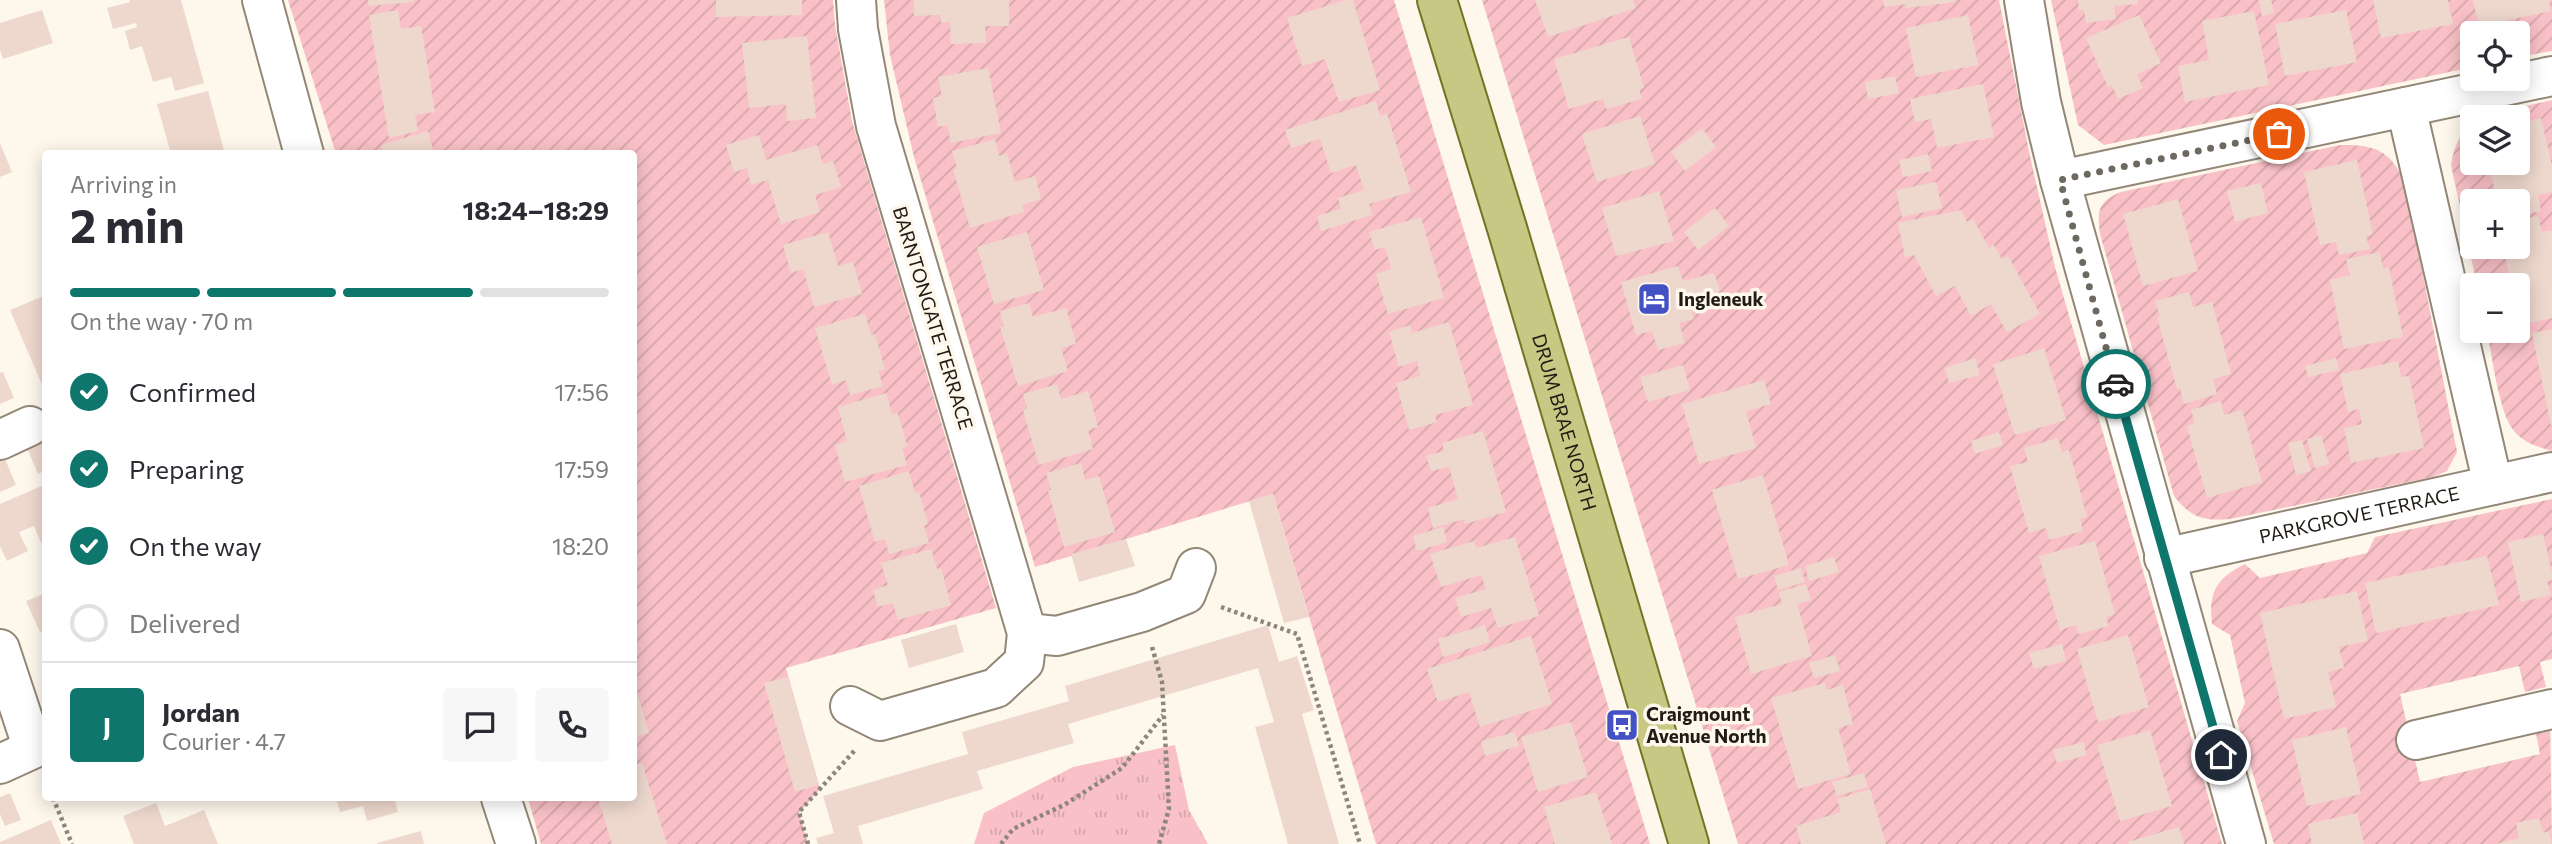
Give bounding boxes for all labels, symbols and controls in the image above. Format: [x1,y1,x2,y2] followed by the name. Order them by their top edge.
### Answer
[2460,21,2530,343] map controls
[2460,21,2530,91] button: locate
[2249,104,2309,164] pin
[2460,105,2530,175] button: layers
[2260,115,2298,153] icon: bag
[70,170,177,198] text: Arriving in
[2460,189,2530,259] button: +
[463,194,609,225] text: 18:24–18:29
[70,196,185,252] text: 2 min
[889,204,978,432] street label: BARNTONGATE TERRACE
[2460,273,2530,343] button: −
[1635,280,1673,318] hotel icon: Ingleneuk
[1678,287,1763,310] place label: Ingleneuk
[70,307,253,335] text: On the way · 70 m
[1528,331,1602,513] street label: DRUM BRAE NORTH
[2081,349,2151,419] courier
[2097,365,2135,403] icon: car
[70,373,108,411] icon: check
[129,376,256,407] text: Confirmed
[554,378,609,406] text: 17:56
[70,450,108,488] icon: check
[129,453,244,484] text: Preparing
[554,455,609,483] text: 17:59
[2257,481,2461,548] street label: PARKGROVE TERRACE
[70,527,108,565] icon: check
[129,530,262,561] text: On the way
[552,532,609,560] text: 18:20
[129,607,240,638] text: Delivered
[443,688,517,762] button: chat
[535,688,609,762] button: phone
[162,696,240,727] text: Jordan
[1646,702,1767,747] place label: Craigmount Avenue North
[1603,706,1641,744] bus stop icon: Craigmount Avenue North
[103,710,111,741] text: J
[2191,725,2251,785] pin
[162,727,286,755] text: Courier · 4.7
[2202,736,2240,774] icon: home

